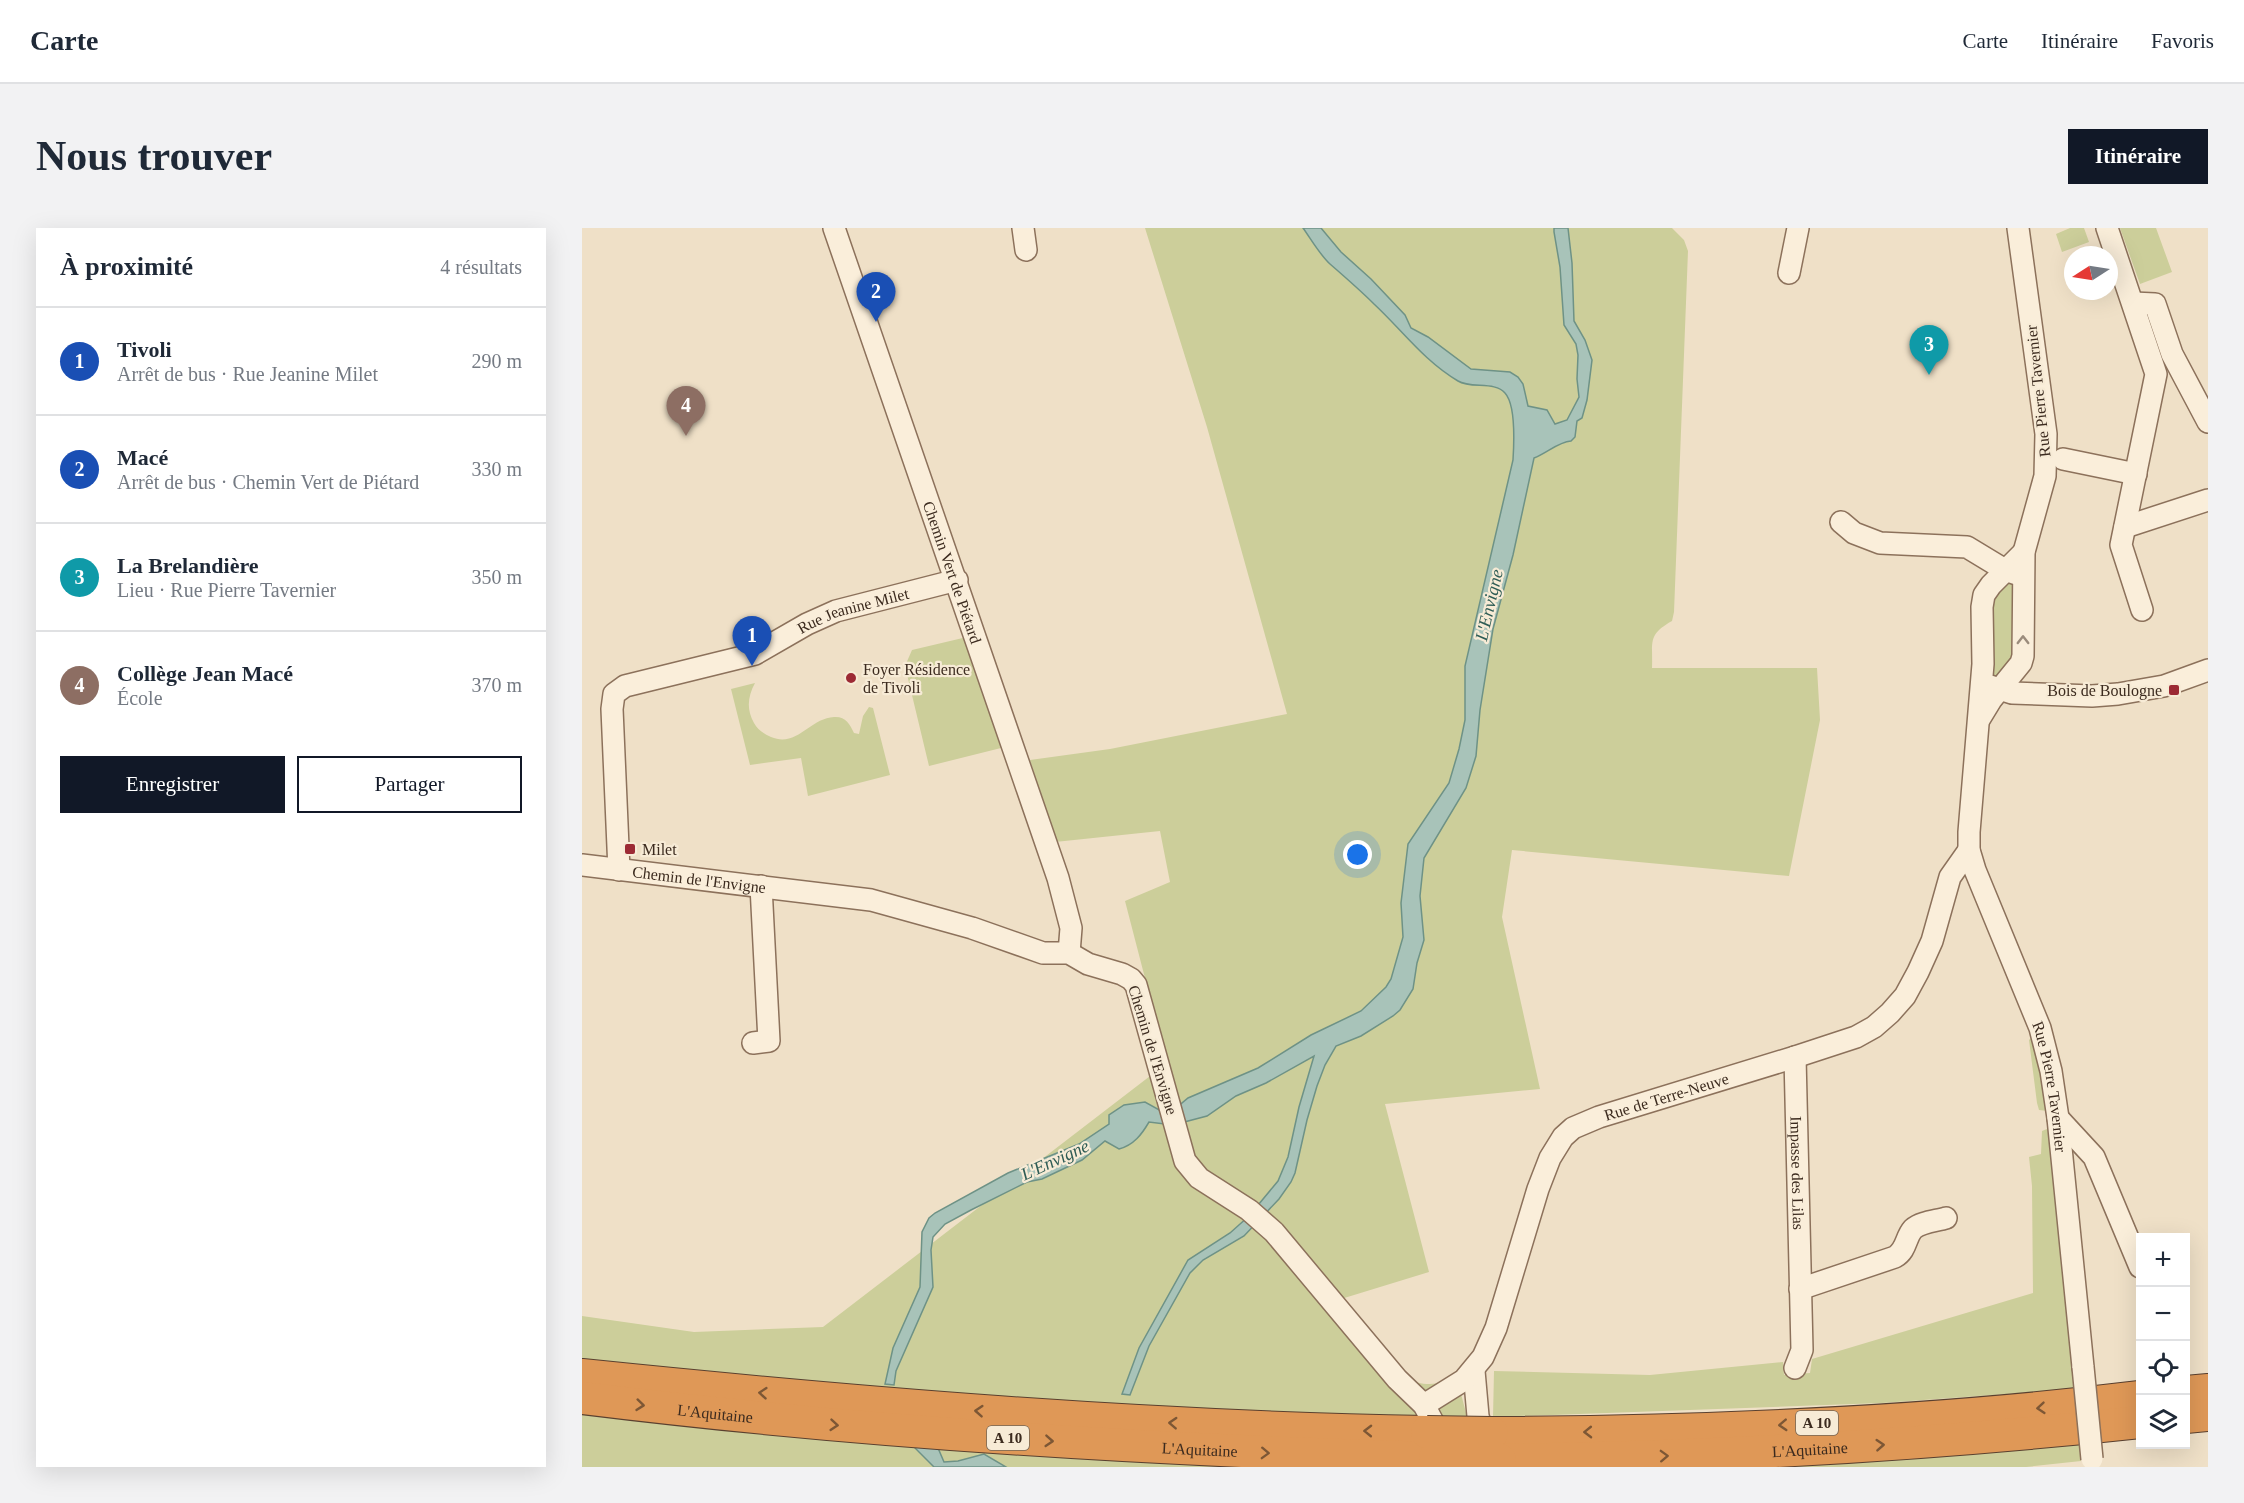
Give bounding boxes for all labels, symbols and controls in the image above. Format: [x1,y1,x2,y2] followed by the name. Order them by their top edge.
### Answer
[30,25,98,56] text: Carte
[1963,29,2008,53] text: Carte
[2041,29,2118,53] text: Itinéraire
[2151,29,2214,53] text: Favoris
[2068,129,2208,184] button: Itinéraire
[36,133,272,179] text: Nous trouver
[2064,246,2118,300] north arrow
[60,252,193,281] text: À proximité
[440,256,522,278] text: 4 résultats
[856,272,896,322] pin: 2
[2023,323,2053,458] street label: Rue Pierre Tavernier
[1910,326,1948,375] pin: 3
[117,337,172,362] text: Tivoli
[75,350,85,372] text: 1
[471,350,522,372] text: 290 m
[117,363,378,385] text: Arrêt de bus · Rue Jeanine Milet
[666,386,706,436] pin: 4
[117,445,168,470] text: Macé
[75,458,85,480] text: 2
[471,458,522,480] text: 330 m
[117,471,419,493] text: Arrêt de bus · Chemin Vert de Piétard
[920,499,985,646] street label: Chemin Vert de Piétard
[117,553,259,578] text: La Brelandière
[75,566,85,588] text: 3
[471,566,522,588] text: 350 m
[1471,567,1507,644] water label: L'Envigne
[117,579,336,601] text: Lieu · Rue Pierre Tavernier
[794,584,911,636] street label: Rue Jeanine Milet
[732,616,772,666] pin: 1
[2017,635,2029,644] one-way arrow
[117,661,293,686] text: Collège Jean Macé
[863,661,970,696] place label: Foyer Résidence de Tivoli
[844,671,858,685] marker: Foyer Résidence de Tivoli
[75,674,85,696] text: 4
[471,674,522,696] text: 370 m
[2047,682,2162,700] place label: Bois de Boulogne
[2167,683,2181,697] marker: Bois de Boulogne
[117,687,163,709] text: École
[60,756,285,813] button: Enregistrer
[297,756,522,813] button: Partager
[1343,840,1372,869] your location
[642,841,677,858] place label: Milet
[623,842,637,856] marker: Milet
[631,863,767,896] street label: Chemin de l'Envigne
[1124,983,1181,1117] street label: Chemin de l'Envigne
[2030,1019,2070,1153] street label: Rue Pierre Tavernier
[1602,1069,1731,1123] street label: Rue de Terre-Neuve
[1787,1116,1808,1230] street label: Impasse des Lilas
[1017,1136,1092,1185] water label: L'Envigne
[2136,1233,2190,1449] map controls
[2136,1233,2190,1287] button: +
[2136,1287,2190,1341] button: −
[2136,1341,2190,1395] button: locate
[759,1387,768,1400] one-way arrow
[2136,1395,2190,1449] button: layers
[636,1398,645,1411] one-way arrow
[677,1401,754,1425] street label: L'Aquitaine
[2036,1401,2045,1414] one-way arrow
[974,1404,983,1417] one-way arrow
[1796,1411,1838,1435] road number: A 10
[1169,1417,1178,1430] one-way arrow
[830,1418,839,1431] one-way arrow
[1779,1418,1788,1431] one-way arrow
[1364,1425,1373,1437] one-way arrow
[987,1426,1029,1450] road number: A 10
[1584,1426,1593,1438] one-way arrow
[1045,1434,1054,1447] one-way arrow
[1771,1438,1848,1460] street label: L'Aquitaine
[1161,1439,1238,1459] street label: L'Aquitaine
[1875,1439,1884,1452] one-way arrow
[1261,1447,1270,1459] one-way arrow
[1659,1450,1668,1462] one-way arrow

